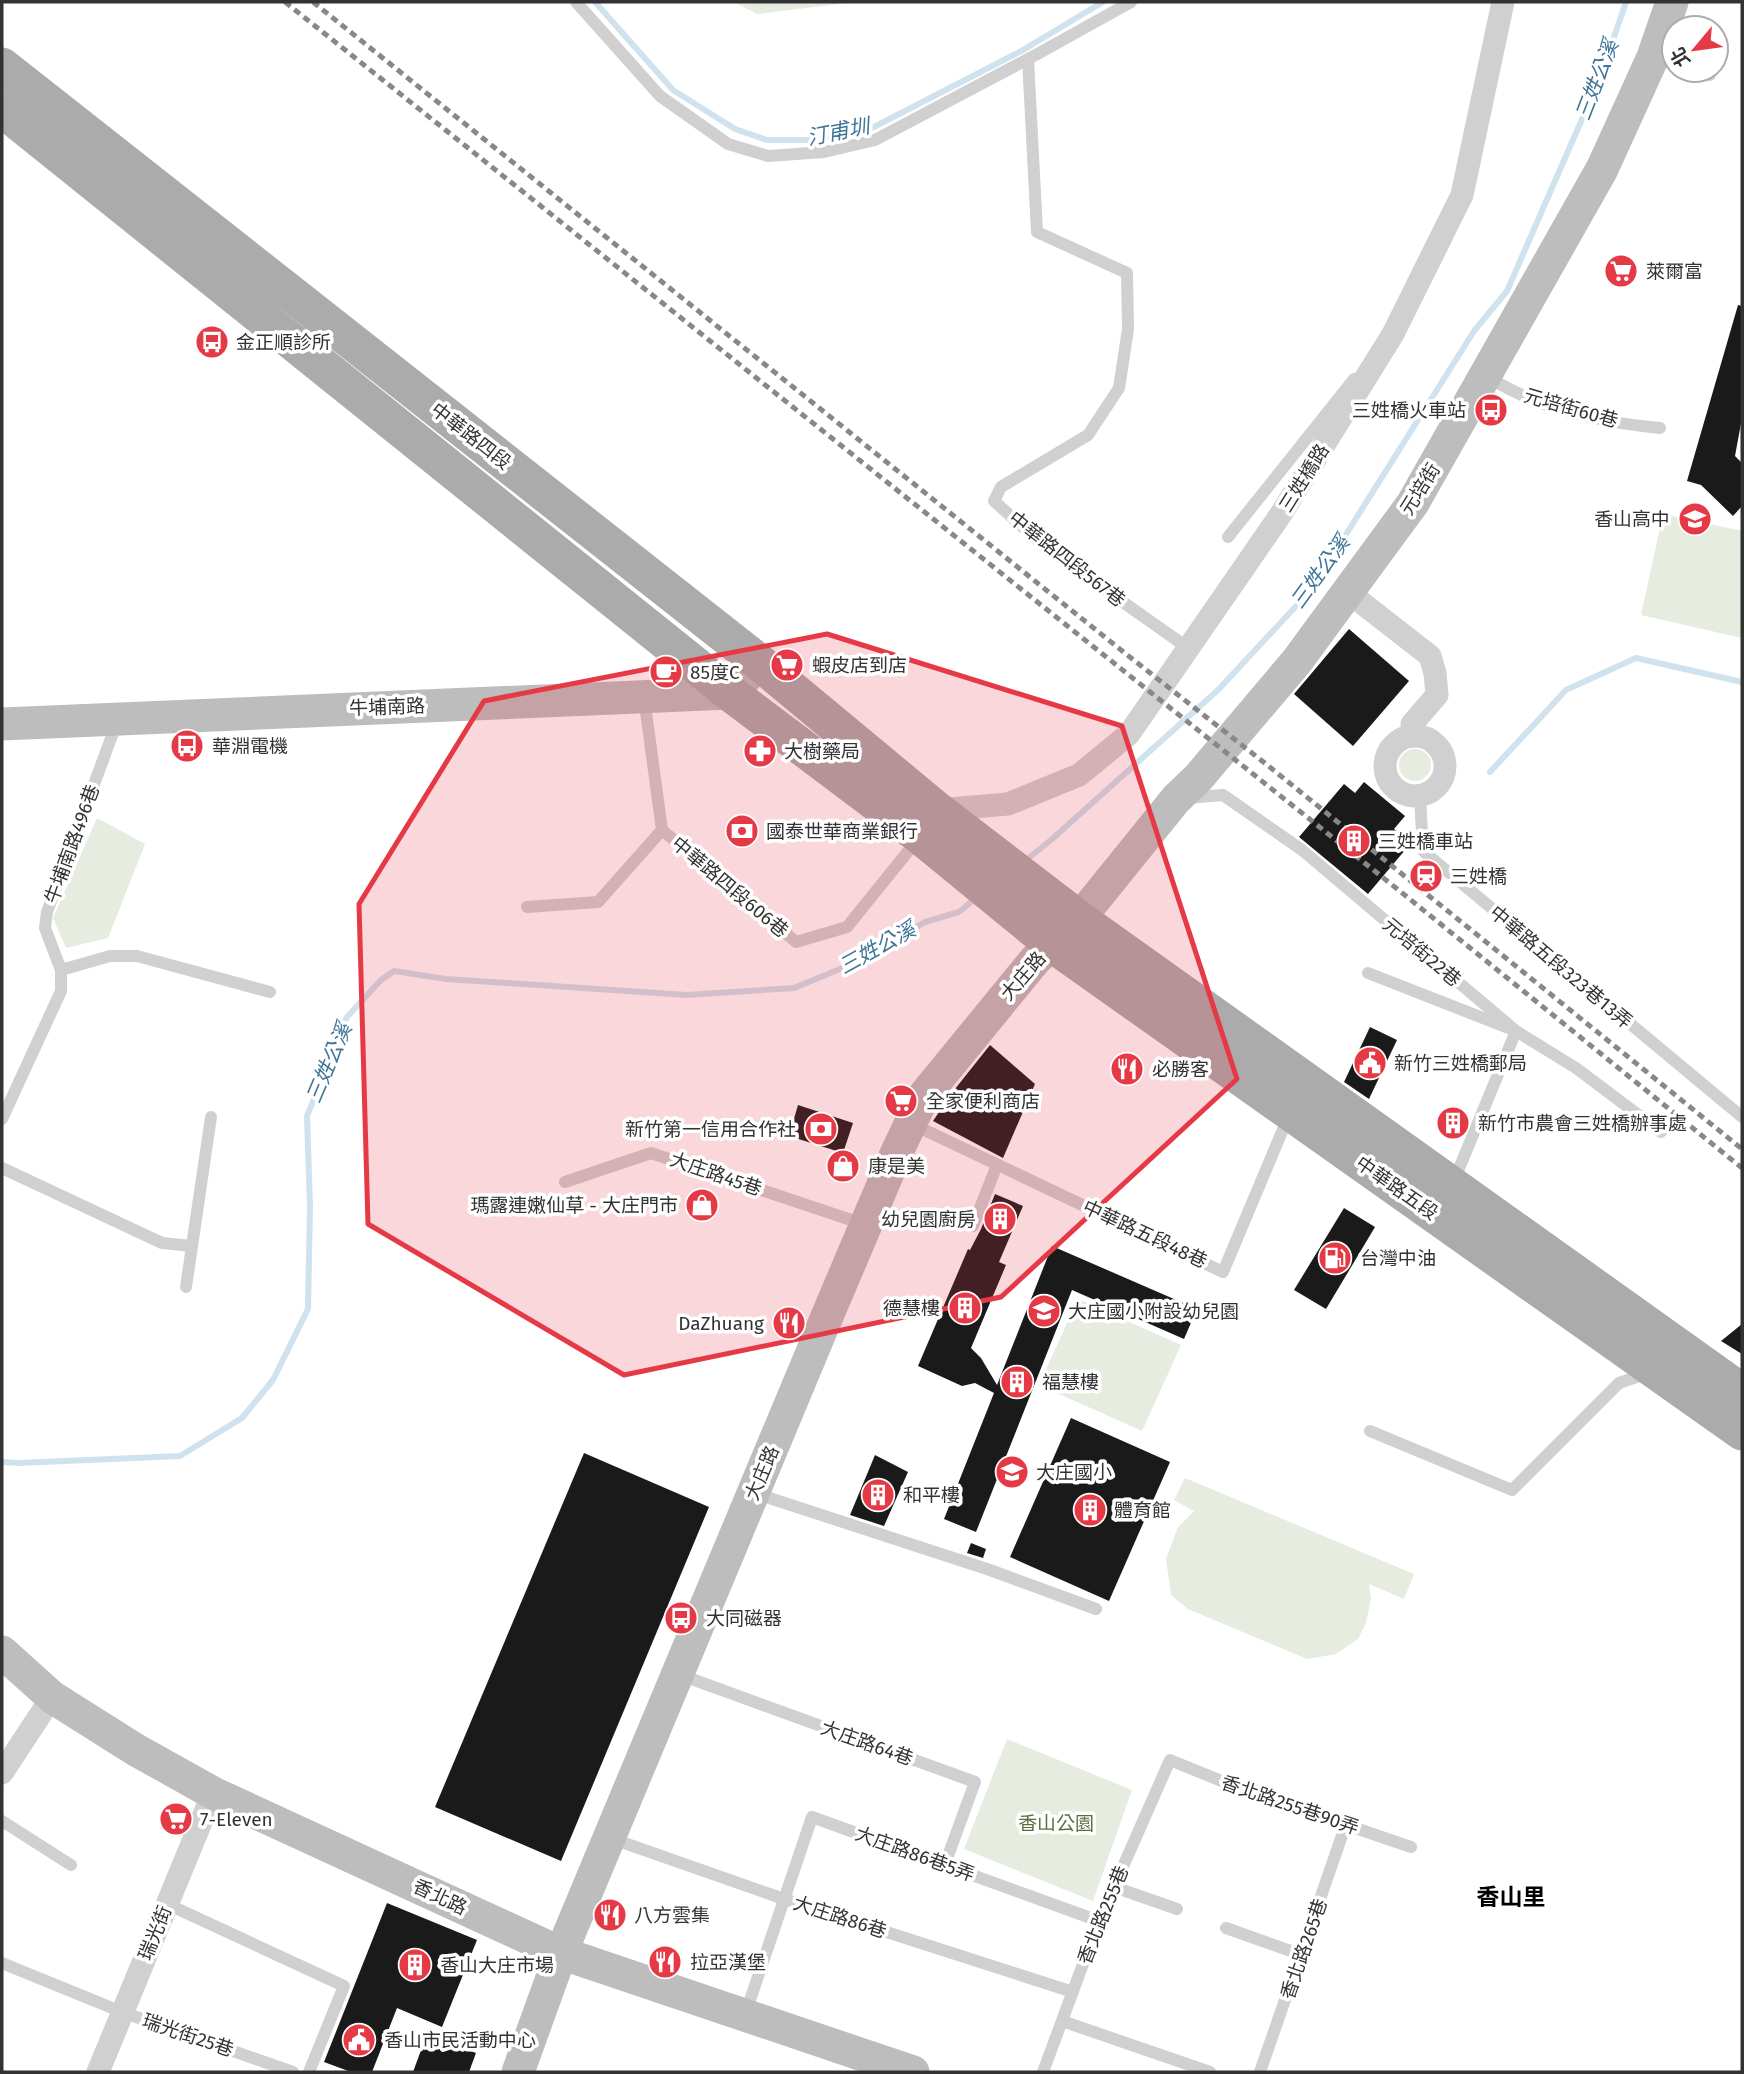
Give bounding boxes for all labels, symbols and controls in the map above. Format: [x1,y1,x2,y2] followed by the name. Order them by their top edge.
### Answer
[1660,14,1730,84] north arrow
[1570,33,1625,124] water label: 三姓公溪
[1666,43,1695,71] text: 北
[805,113,874,151] water label: 汀甫圳
[1602,252,1640,290] supermarket icon: 萊爾富
[1646,260,1703,283] place label: 萊爾富
[193,323,231,361] bus stop icon: 金正順診所
[236,331,331,354] place label: 金正順診所
[1521,384,1621,432] street label: 元培街60巷
[1472,391,1510,429] bus stop icon: 三姓橋火車站
[426,398,516,474] street label: 中華路四段
[1352,399,1466,422] place label: 三姓橋火車站
[1274,440,1334,516] street label: 三姓橋路
[1395,459,1445,519] street label: 元培街
[1676,500,1714,538] school or university icon: 香山高中
[1004,506,1130,612] street label: 中華路四段567巷
[1594,508,1670,531] place label: 香山高中
[1285,528,1357,614] water label: 三姓公溪
[768,646,806,684] supermarket icon: 蝦皮店到店
[647,653,685,691] cafe icon: 85度C
[812,654,907,677] place label: 蝦皮店到店
[690,661,740,684] place label: 85度C
[349,694,425,720] street label: 牛埔南路
[168,727,206,765] bus stop icon: 華淵電機
[741,732,779,770] pharmacy icon: 大樹藥局
[212,735,288,758] place label: 華淵電機
[784,740,860,763] place label: 大樹藥局
[40,781,104,907] street label: 牛埔南路496巷
[723,812,761,850] bank icon: 國泰世華商業銀行
[766,820,918,843] place label: 國泰世華商業銀行
[1335,822,1373,860] building icon: 三姓橋車站
[1378,830,1473,853] place label: 三姓橋車站
[667,832,793,942] street label: 中華路四段606巷
[1407,857,1445,895] station icon: 三姓橋
[1450,865,1507,888] place label: 三姓橋
[1485,901,1637,1033] street label: 中華路五段323巷13弄
[1378,913,1466,991] street label: 元培街22巷
[834,915,923,980] water label: 三姓公溪
[996,947,1050,1005] street label: 大庄路
[301,1016,359,1107] water label: 三姓公溪
[1351,1044,1389,1082] public building icon: 新竹三姓橋郵局
[1108,1050,1146,1088] restaurant icon: 必勝客
[1394,1052,1527,1075] place label: 新竹三姓橋郵局
[1152,1058,1209,1081] place label: 必勝客
[882,1082,920,1120] supermarket icon: 全家便利商店
[926,1090,1040,1113] place label: 全家便利商店
[1434,1104,1472,1142] building icon: 新竹市農會三姓橋辦事處
[802,1110,840,1148] bank icon: 新竹第一信用合作社
[1478,1112,1687,1135] place label: 新竹市農會三姓橋辦事處
[625,1118,796,1141] place label: 新竹第一信用合作社
[824,1147,862,1185] shop icon: 康是美
[667,1148,765,1200] street label: 大庄路45巷
[1351,1151,1443,1225] street label: 中華路五段
[868,1155,925,1178] place label: 康是美
[683,1186,721,1224] shop icon: 瑪露連嫩仙草 - 大庄門市
[470,1194,678,1217] place label: 瑪露連嫩仙草 - 大庄門市
[1079,1195,1211,1273] street label: 中華路五段48巷
[981,1200,1019,1238] building icon: 幼兒園廚房
[881,1208,976,1231] place label: 幼兒園廚房
[1316,1239,1354,1277] fuel station icon: 台灣中油
[1360,1247,1436,1270] place label: 台灣中油
[946,1289,984,1327] building icon: 德慧樓
[1025,1292,1063,1330] school or university icon: 大庄國小附設幼兒園
[883,1297,940,1320] place label: 德慧樓
[1068,1300,1239,1323] place label: 大庄國小附設幼兒園
[770,1304,808,1342] restaurant icon: DaZhuang
[678,1312,764,1335] place label: DaZhuang
[998,1363,1036,1401] building icon: 福慧樓
[1042,1371,1099,1394] place label: 福慧樓
[740,1442,784,1504] street label: 大庄路
[993,1453,1031,1491] school or university icon: 大庄國小
[1036,1461,1112,1484] place label: 大庄國小
[859,1476,897,1514] building icon: 和平樓
[903,1484,960,1507] place label: 和平樓
[1071,1491,1109,1529] building icon: 體育館
[1114,1499,1171,1522] place label: 體育館
[662,1599,700,1637] bus stop icon: 大同磁器
[706,1607,782,1630] place label: 大同磁器
[818,1716,916,1770] street label: 大庄路64巷
[1218,1771,1362,1839] street label: 香北路255巷90弄
[157,1800,195,1838] supermarket icon: 7-Eleven
[200,1808,273,1831] place label: 7-Eleven
[1018,1812,1094,1835] park label: 香山公園
[852,1822,978,1886] street label: 大庄路86巷5弄
[1073,1862,1133,1968] street label: 香北路255巷
[409,1875,471,1919] street label: 香北路
[1477,1883,1546,1911] district label: 香山里
[791,1891,889,1943] street label: 大庄路86巷
[591,1896,629,1934] restaurant icon: 八方雲集
[1276,1896,1332,2002] street label: 香北路265巷
[134,1902,176,1964] street label: 瑞光街
[634,1904,710,1927] place label: 八方雲集
[646,1943,684,1981] restaurant icon: 拉亞漢堡
[396,1946,434,1984] building icon: 香山大庄市場
[690,1951,766,1974] place label: 拉亞漢堡
[440,1954,554,1977] place label: 香山大庄市場
[139,2009,237,2061] street label: 瑞光街25巷
[340,2021,378,2059] public building icon: 香山市民活動中心
[384,2029,536,2052] place label: 香山市民活動中心

